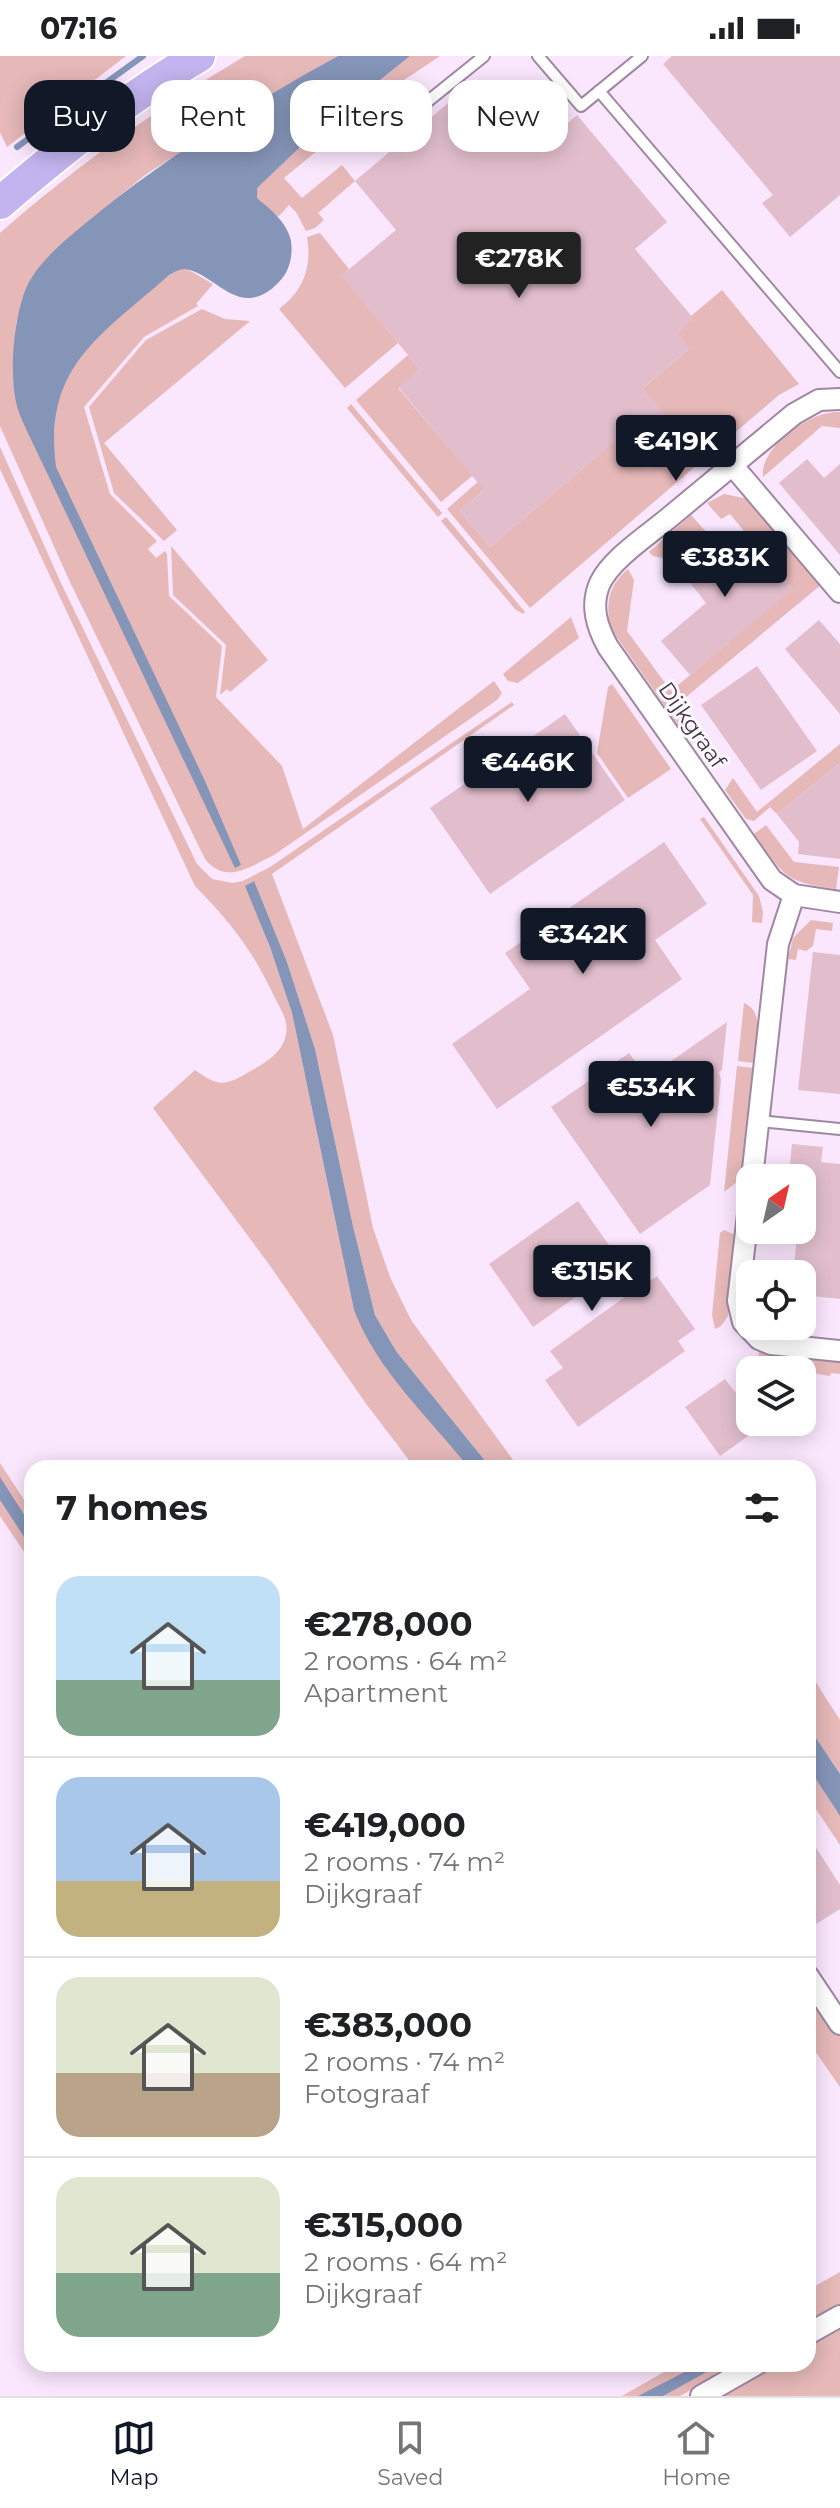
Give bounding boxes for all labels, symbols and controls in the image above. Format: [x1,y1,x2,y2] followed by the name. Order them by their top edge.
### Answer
[40,10,117,47] text: 07:16
[24,80,135,152] chip: Buy
[151,80,274,152] chip: Rent
[290,80,432,152] chip: Filters
[448,80,568,152] chip: New
[463,232,575,300] pin: €278K
[475,242,563,274] text: €278K
[620,415,732,483] pin: €419K
[634,425,718,457] text: €419K
[669,531,781,599] pin: €383K
[681,541,769,573] text: €383K
[652,677,732,775] street label: Dijkgraaf
[472,736,584,804] pin: €446K
[482,746,574,778] text: €446K
[527,908,639,976] pin: €342K
[539,918,627,950] text: €342K
[595,1061,707,1129] pin: €534K
[607,1071,695,1103] text: €534K
[736,1164,816,1244] north arrow
[736,1164,816,1436] map controls
[536,1245,648,1313] pin: €315K
[551,1255,633,1287] text: €315K
[736,1260,816,1340] button: locate
[736,1356,816,1436] button: layers
[740,1486,784,1530] icon: filters
[56,1487,208,1529] text: 7 homes
[304,1603,473,1645] text: €278,000
[120,1608,216,1704] icon: home
[304,1645,507,1677] text: 2 rooms · 64 m²
[304,1677,448,1709] text: Apartment
[304,1804,466,1846] text: €419,000
[120,1809,216,1905] icon: home
[304,1846,505,1878] text: 2 rooms · 74 m²
[304,1878,421,1910] text: Dijkgraaf
[304,2004,472,2046] text: €383,000
[120,2009,216,2105] icon: home
[304,2046,505,2078] text: 2 rooms · 74 m²
[304,2078,429,2110] text: Fotograaf
[304,2204,463,2246] text: €315,000
[120,2209,216,2305] icon: home
[304,2246,507,2278] text: 2 rooms · 64 m²
[304,2278,421,2310] text: Dijkgraaf
[109,2416,158,2491] tab: Map
[377,2416,443,2491] tab: Saved
[662,2416,731,2491] tab: Home

